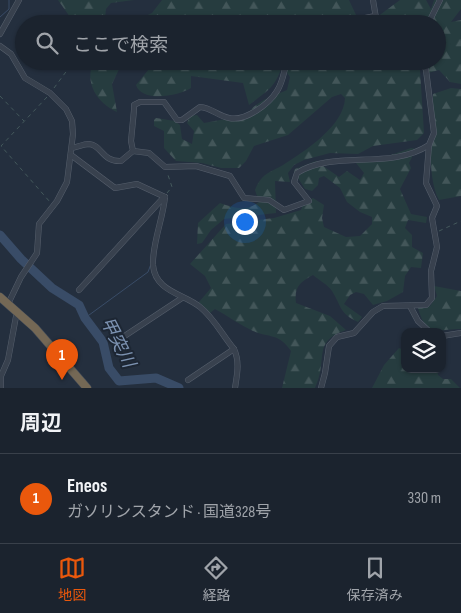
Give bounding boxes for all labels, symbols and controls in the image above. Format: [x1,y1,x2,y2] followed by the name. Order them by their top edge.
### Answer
[15,15,446,70] search box
[33,29,61,57] icon: search
[73,34,168,57] text: ここで検索
[232,209,258,235] your location
[96,313,140,373] water label: 甲突川
[401,328,446,373] map controls
[401,328,446,373] button: layers
[46,339,78,380] pin: 1
[20,411,62,436] text: 周辺
[67,475,107,498] text: Eneos
[33,489,39,508] text: 1
[408,489,441,508] text: 330 m
[67,503,271,522] text: ガソリンスタンド · 国道328号
[58,554,86,604] tab: 地図
[202,554,230,604] tab: 経路
[347,554,403,604] tab: 保存済み

